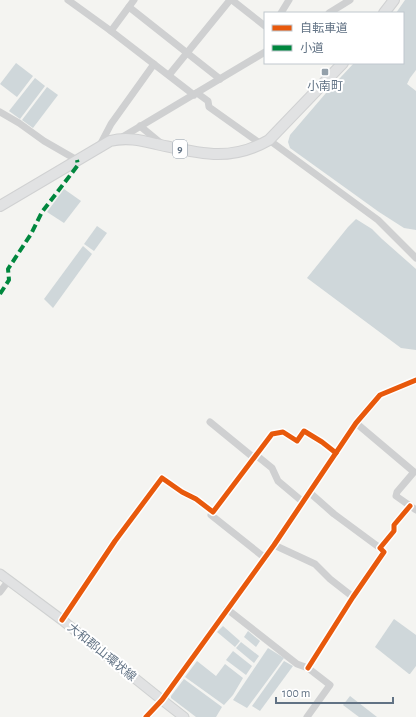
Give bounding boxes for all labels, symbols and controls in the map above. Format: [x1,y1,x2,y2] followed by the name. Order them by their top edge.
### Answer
[264,12,404,64] legend
[300,21,348,34] text: 自転車道
[300,41,324,54] text: 小道
[320,67,330,77] marker: 小南町
[307,80,343,92] place label: 小南町
[173,140,187,158] road number: 9
[66,620,139,683] street label: 大和郡山環状線
[276,679,393,705] scale bar
[282,687,310,699] text: 100 m

